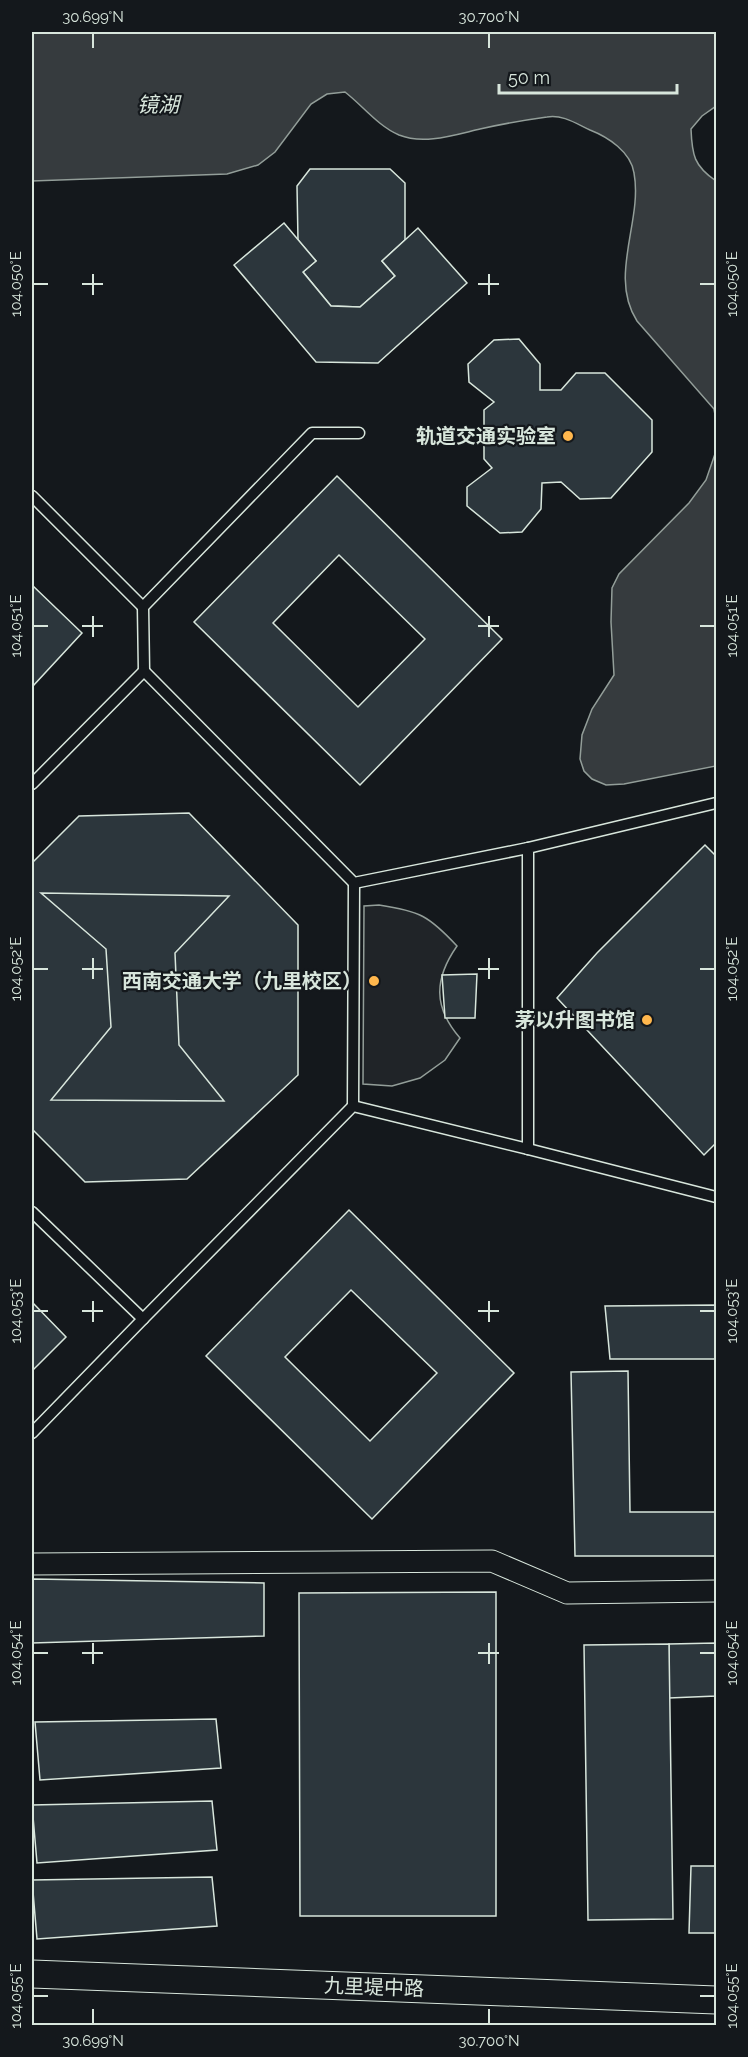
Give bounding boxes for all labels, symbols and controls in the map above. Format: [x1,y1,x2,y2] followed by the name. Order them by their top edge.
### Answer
[62,8,124,26] text: 30.699°N
[458,8,520,26] text: 30.700°N
[499,57,678,95] scale bar
[508,67,550,88] text: 50 m
[137,92,182,117] water label: 镜湖
[7,251,25,317] text: 104.050°E
[723,251,741,317] text: 104.050°E
[416,424,556,448] place label: 轨道交通实验室
[561,429,575,443] marker: 轨道交通实验室
[7,594,25,658] text: 104.051°E
[723,594,741,658] text: 104.051°E
[7,937,25,1001] text: 104.052°E
[723,937,741,1001] text: 104.052°E
[122,969,362,993] place label: 西南交通大学（九里校区）
[367,974,381,988] marker: 西南交通大学（九里校区）
[515,1008,635,1032] place label: 茅以升图书馆
[640,1013,654,1027] marker: 茅以升图书馆
[7,1279,25,1343] text: 104.053°E
[723,1279,741,1343] text: 104.053°E
[7,1620,25,1686] text: 104.054°E
[723,1620,741,1686] text: 104.054°E
[7,1963,25,2029] text: 104.055°E
[723,1963,741,2029] text: 104.055°E
[324,1973,424,2001] street label: 九里堤中路
[62,2032,124,2050] text: 30.699°N
[458,2032,520,2050] text: 30.700°N

